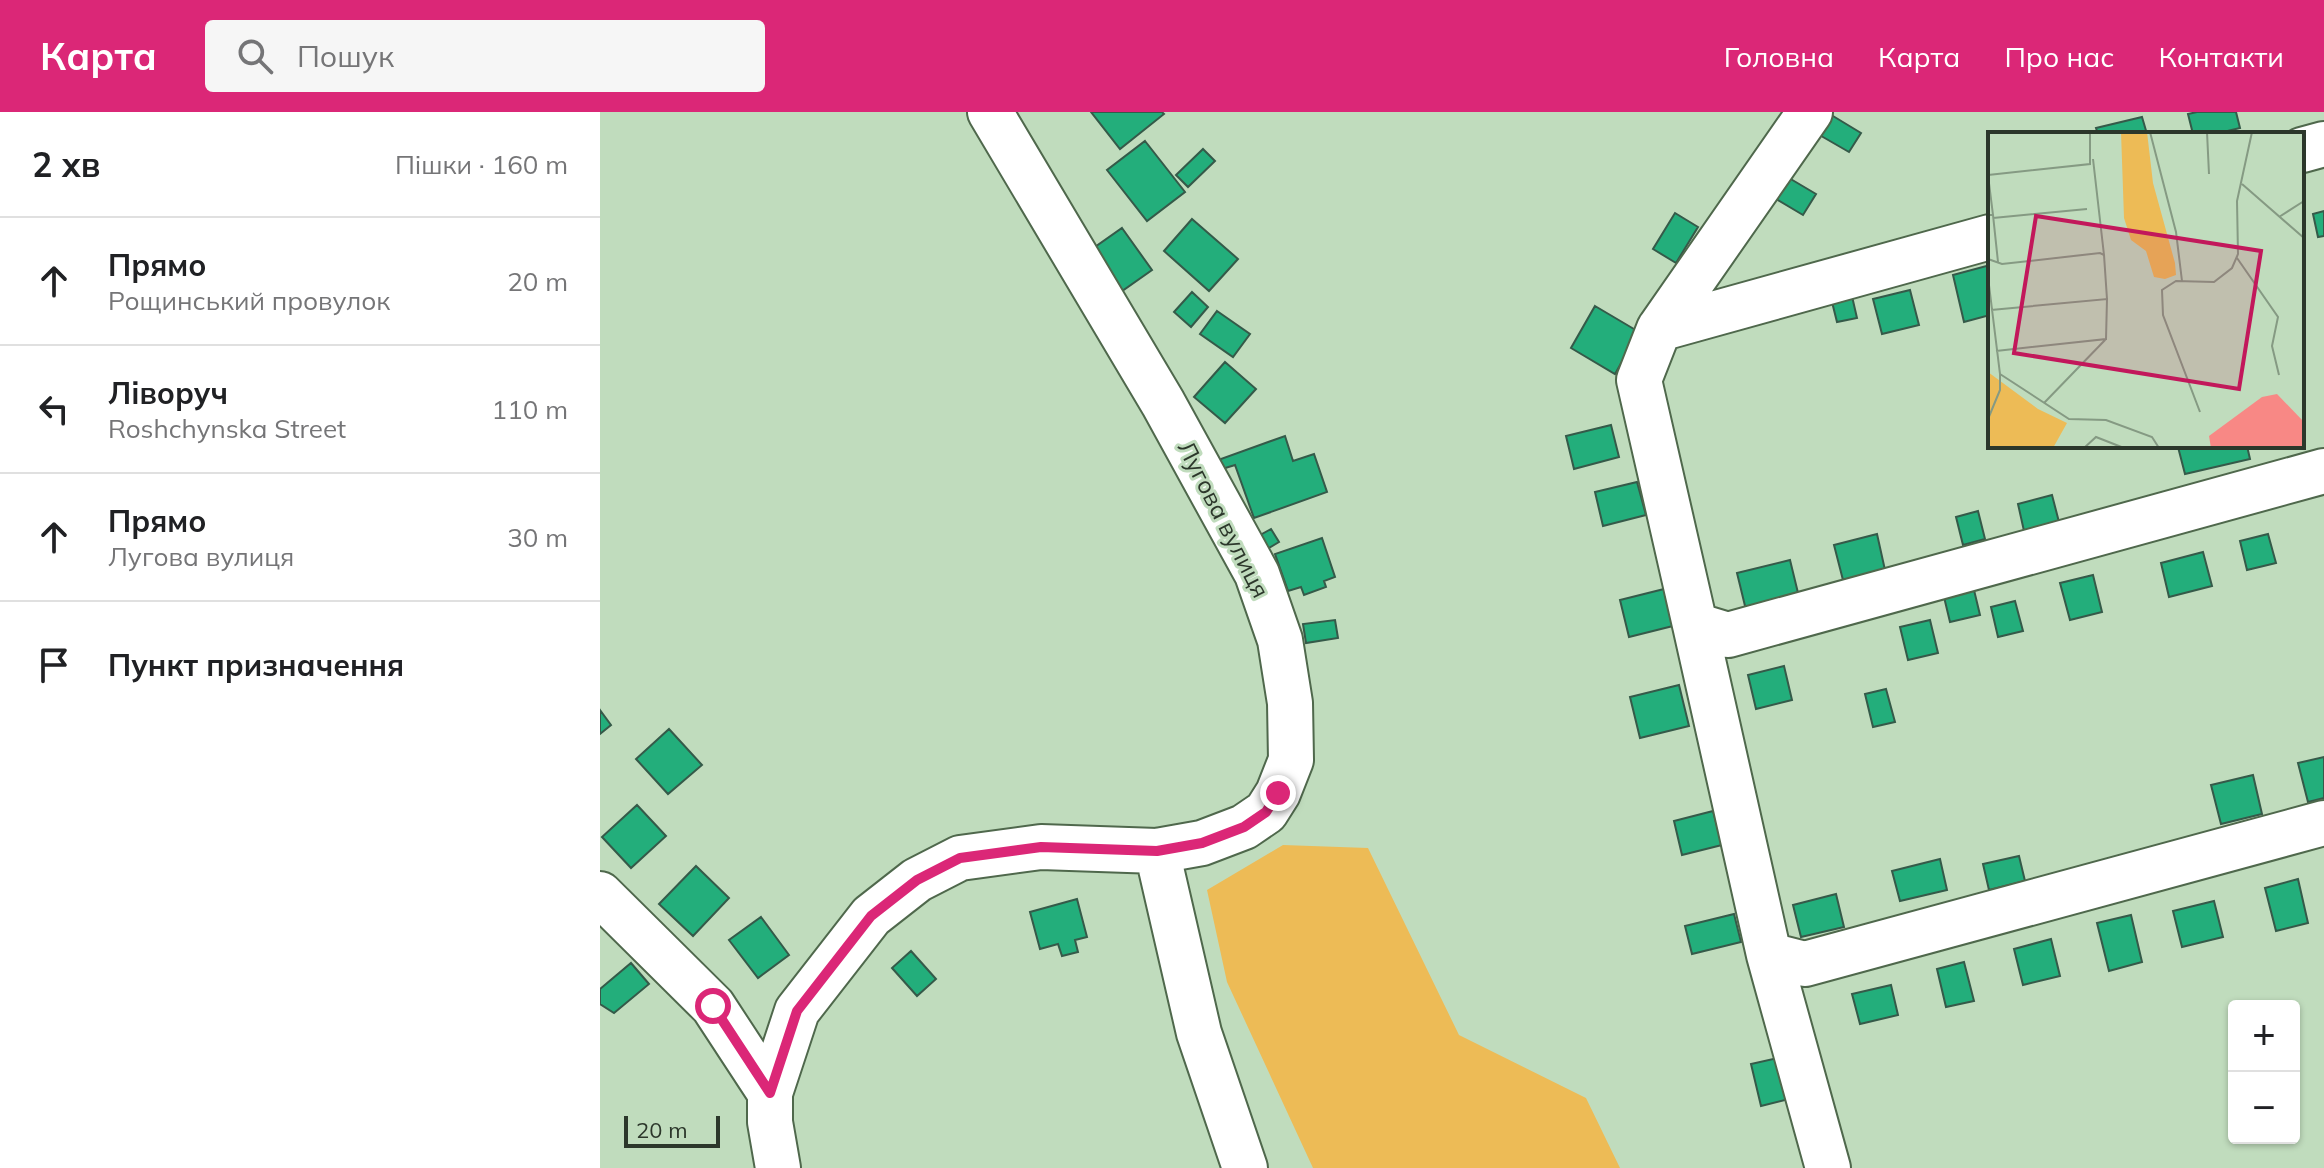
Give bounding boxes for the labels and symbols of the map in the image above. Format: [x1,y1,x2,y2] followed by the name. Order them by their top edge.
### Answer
[1988,132,2304,448] inset map
[1172,436,1276,602] street label: Лугова вулиця
[1260,775,1296,811] route end
[695,988,731,1024] route start
[624,1112,720,1148] scale bar

